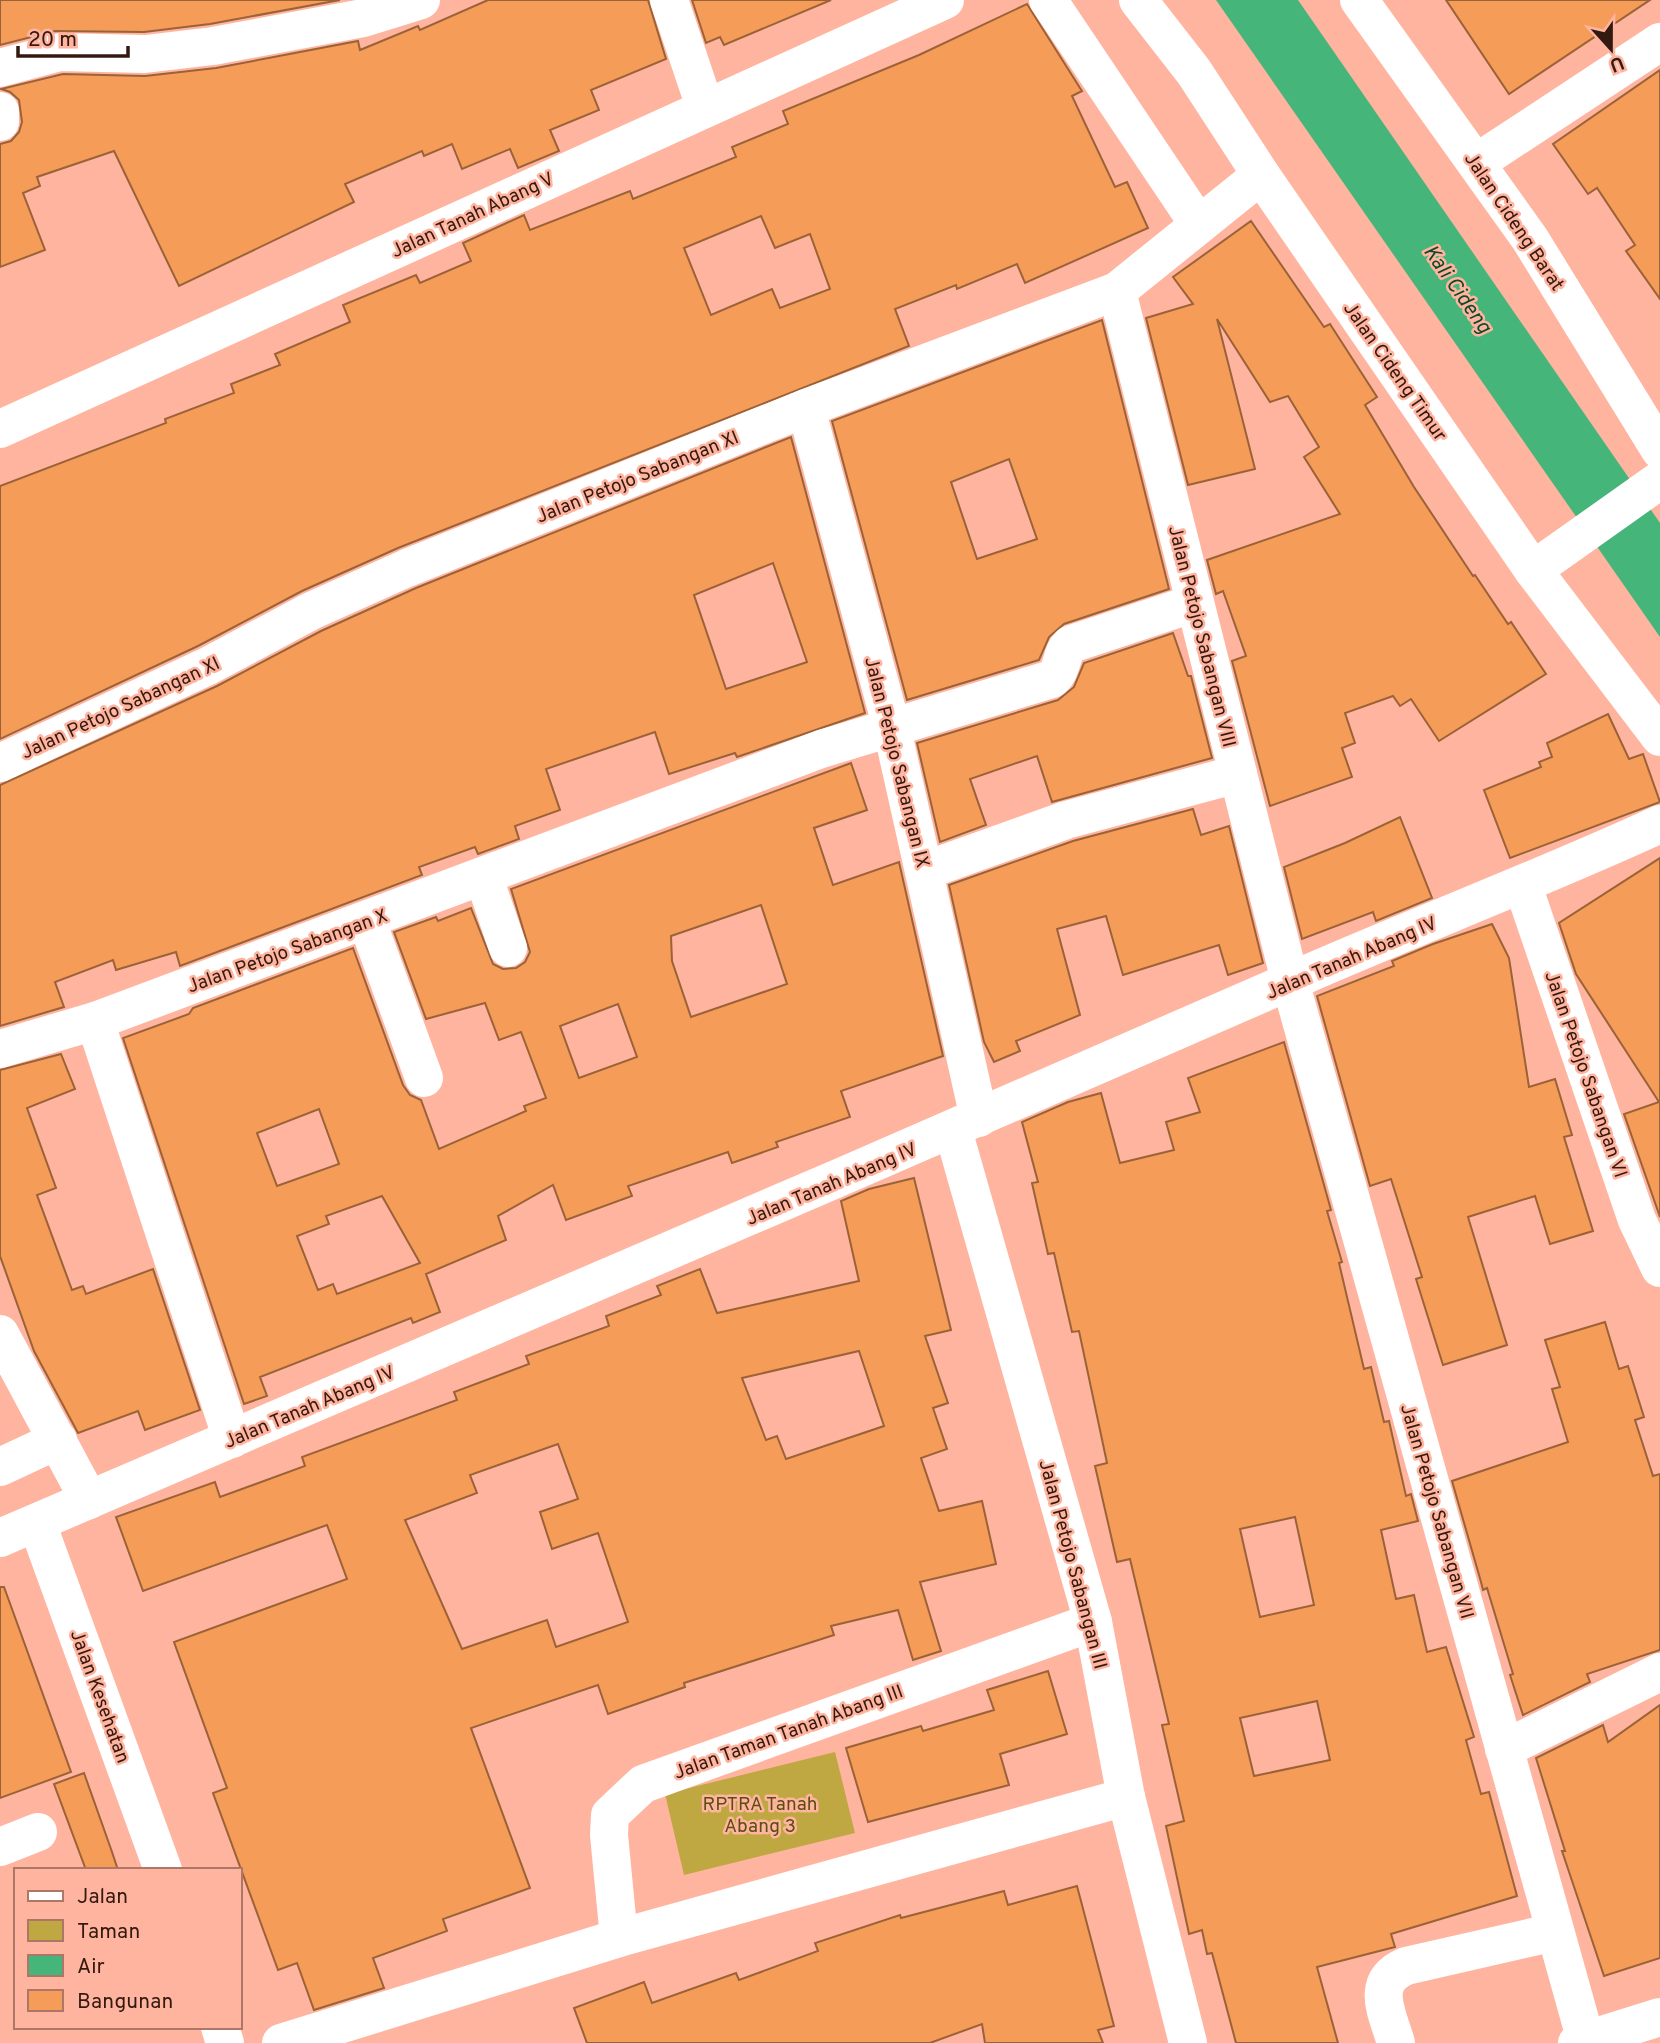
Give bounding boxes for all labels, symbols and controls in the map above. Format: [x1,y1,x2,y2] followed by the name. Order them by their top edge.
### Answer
[18,14,128,58] scale bar
[1576,14,1646,84] north arrow
[28,27,77,54] text: 20 m
[1606,49,1627,77] text: U
[1458,148,1569,296] street label: Jalan Cideng Barat
[388,168,558,264] street label: Jalan Tanah Abang V
[1416,240,1498,340] water label: Kali Cideng
[1337,298,1452,447] street label: Jalan Cideng Timur
[533,426,743,530] street label: Jalan Petojo Sabangan XI
[1162,523,1240,750] street label: Jalan Petojo Sabangan VIII
[18,652,224,765] street label: Jalan Petojo Sabangan XI
[858,654,934,871] street label: Jalan Petojo Sabangan IX
[184,904,391,999] street label: Jalan Petojo Sabangan X
[1263,912,1441,1006] street label: Jalan Tanah Abang IV
[1538,968,1632,1181] street label: Jalan Petojo Sabangan VI
[743,1138,921,1232] street label: Jalan Tanah Abang IV
[221,1361,399,1455] street label: Jalan Tanah Abang IV
[1394,1401,1478,1622] street label: Jalan Petojo Sabangan VII
[1033,1457,1112,1672] street label: Jalan Petojo Sabangan III
[64,1627,134,1767] street label: Jalan Kesehatan
[671,1680,907,1786] street label: Jalan Taman Tanah Abang III
[703,1793,817,1839] park label: RPTRA Tanah Abang 3
[14,1868,242,2029] legend
[77,1884,128,1911] text: Jalan
[77,1919,140,1946] text: Taman
[77,1954,105,1981] text: Air
[77,1989,173,2016] text: Bangunan

